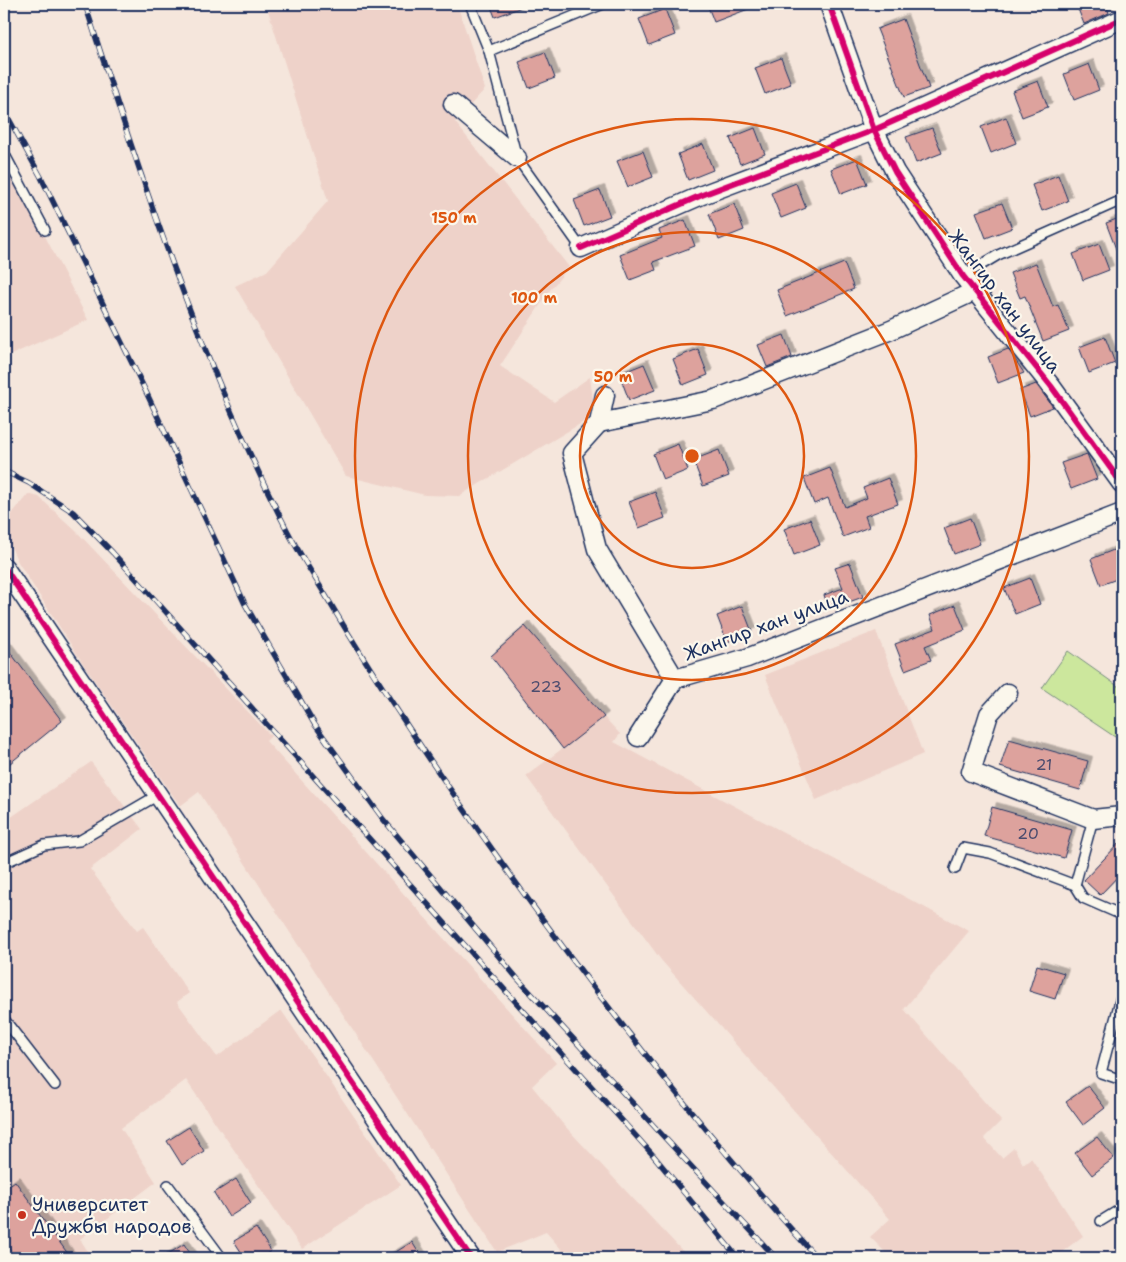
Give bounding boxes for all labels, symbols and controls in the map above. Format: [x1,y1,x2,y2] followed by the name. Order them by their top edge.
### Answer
[431,208,477,228] text: 150 m
[943,224,1067,378] street label: Жангир хан улица
[511,288,557,308] text: 100 m
[594,367,633,387] text: 50 m
[683,447,701,465] centre of rings
[680,584,852,666] street label: Жангир хан улица
[530,676,562,697] house number: 223
[1035,754,1053,775] house number: 21
[1017,823,1039,844] house number: 20
[32,1192,192,1239] place label: Университет Дружбы народов
[16,1209,28,1221] marker: Университет Дружбы народов

